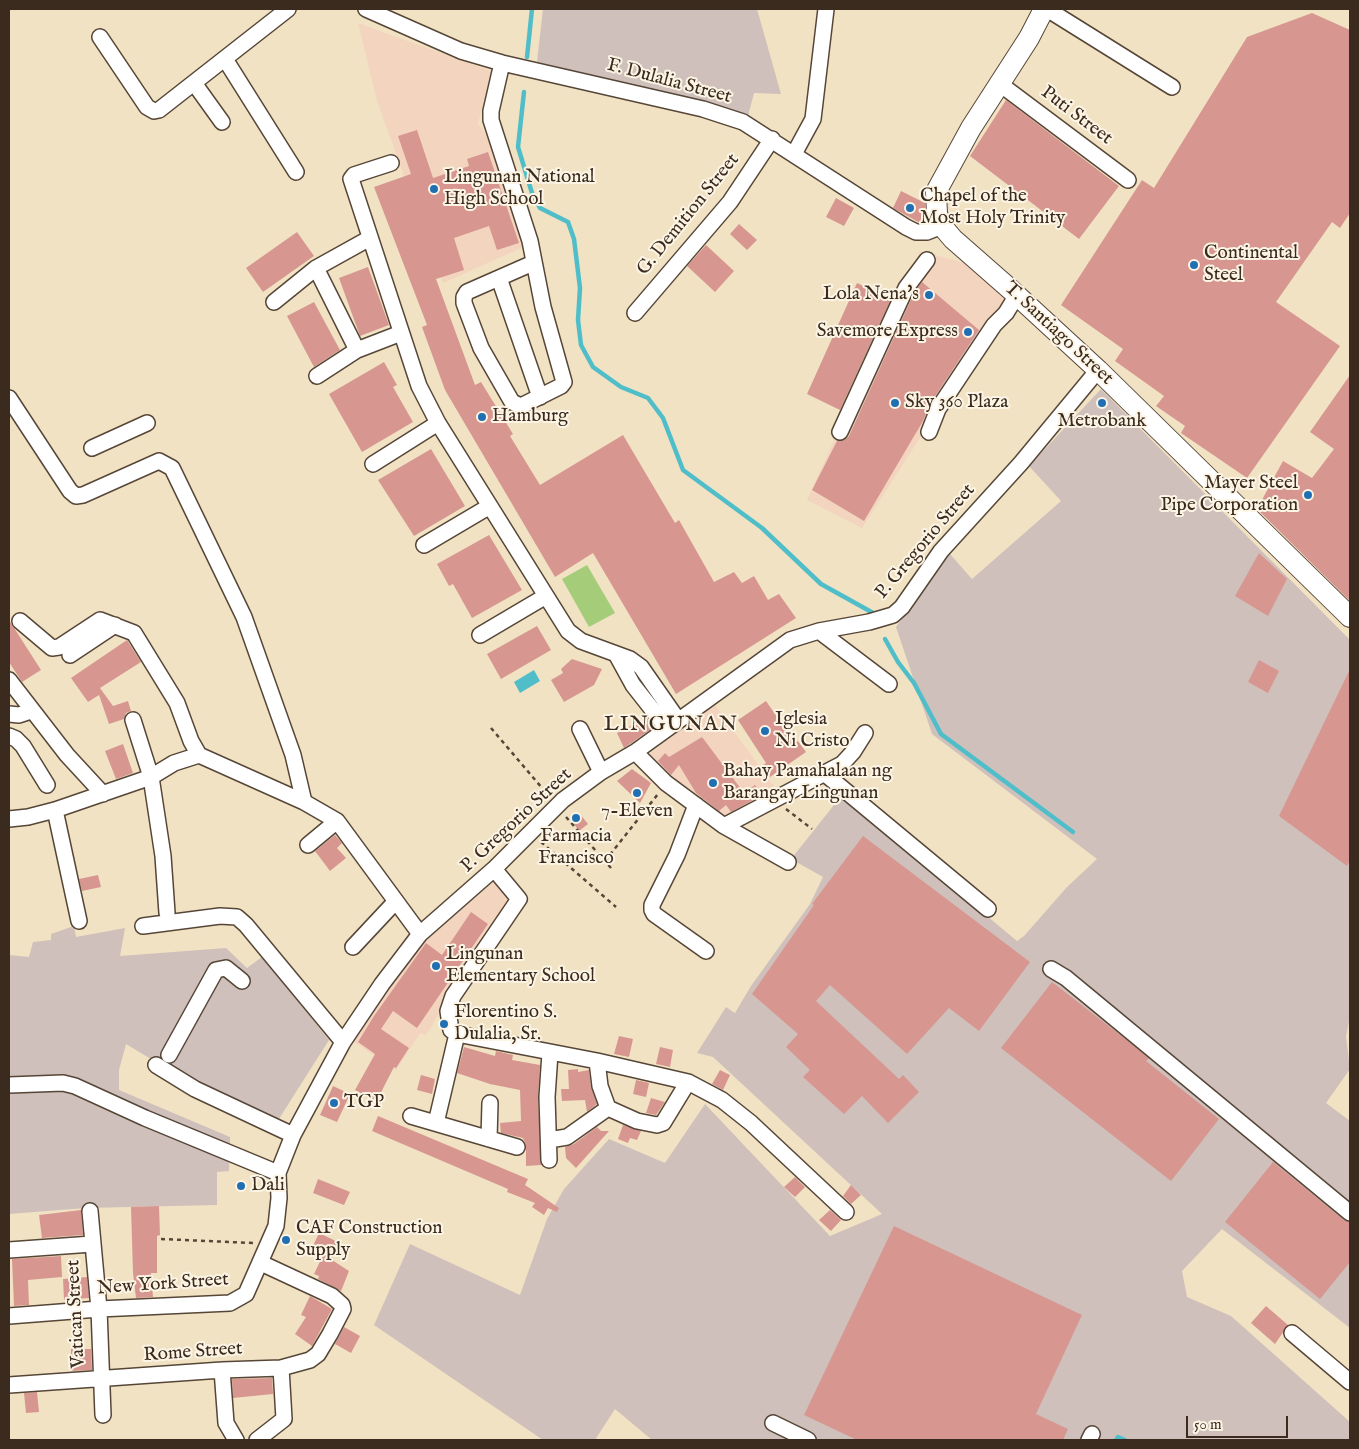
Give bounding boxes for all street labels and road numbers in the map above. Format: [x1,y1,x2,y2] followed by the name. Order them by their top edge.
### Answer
[604,54,734,110] street label: F. Dulalia Street
[1036,82,1116,150] street label: Puti Street
[633,150,745,280] street label: G. Demition Street
[999,278,1117,390] street label: T. Santiago Street
[871,480,981,604] street label: P. Gregorio Street
[457,764,577,878] street label: P. Gregorio Street
[63,1259,91,1369] street label: Vatican Street
[97,1269,229,1301] street label: New York Street
[143,1338,243,1368] street label: Rome Street

